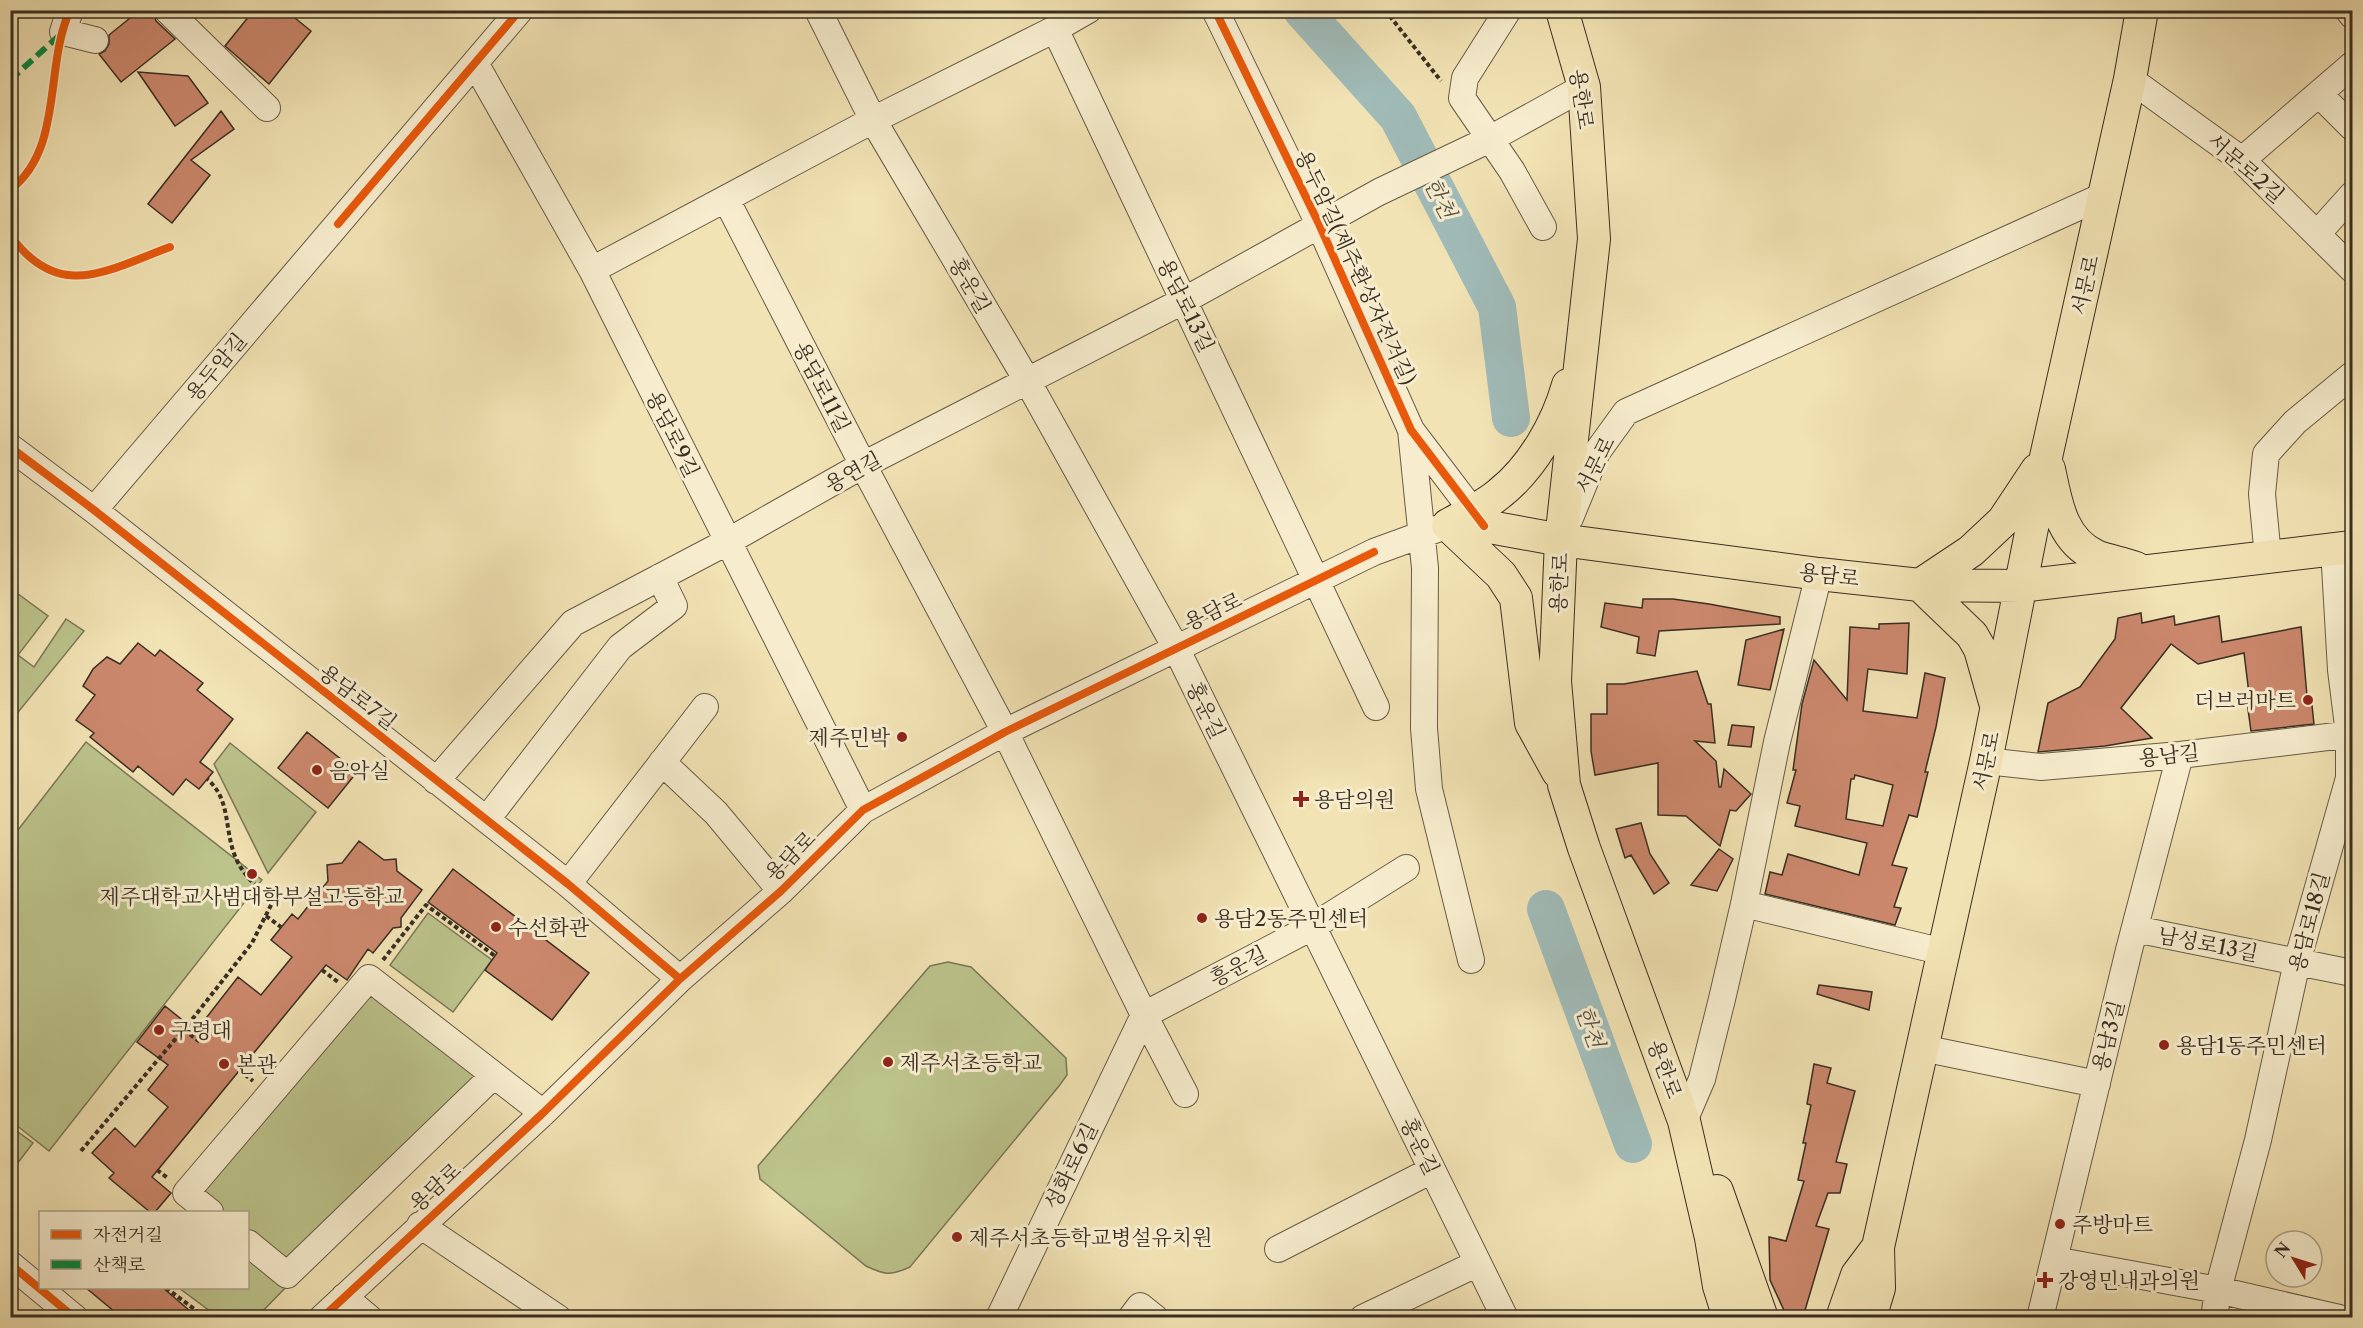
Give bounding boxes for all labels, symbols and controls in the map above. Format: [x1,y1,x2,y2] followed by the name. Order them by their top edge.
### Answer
[1565,67,1599,131] street label: 용한로
[2203,128,2289,208] street label: 서문로2길
[1291,146,1421,388] street label: 용두암길(제주환상자전거길)
[1418,173,1462,225] water label: 한천
[944,252,996,318] street label: 홍운길
[2066,253,2104,317] street label: 서문로
[1153,254,1219,356] street label: 용담로13길
[180,328,252,406] street label: 용두암길
[788,337,856,437] street label: 용담로11길
[641,387,705,481] street label: 용담로9길
[1570,432,1620,498] street label: 서문로
[820,446,886,498] street label: 용연길
[1545,552,1573,614] street label: 용한로
[1797,559,1861,591] street label: 용담로
[1180,587,1246,635] street label: 용담로
[314,659,402,735] street label: 용담로7길
[1181,677,1231,743] street label: 홍운길
[2195,688,2296,713] place label: 더브러마트
[2301,693,2315,707] marker: 더브러마트
[809,725,891,750] place label: 제주민박
[1967,729,2005,793] street label: 서문로
[895,730,909,744] marker: 제주민박
[2137,739,2201,771] street label: 용남길
[329,758,390,783] place label: 음악실
[310,763,324,777] marker: 음악실
[1314,787,1395,812] place label: 용담의원
[1292,790,1310,808] marker: 용담의원
[760,826,820,886] street label: 용담로
[245,867,259,881] marker: 제주대학교사범대학부설고등학교
[2284,869,2334,975] street label: 용담로18길
[100,884,404,909] place label: 제주대학교사범대학부설고등학교
[1214,906,1368,931] place label: 용담2동주민센터
[1195,911,1209,925] marker: 용담2동주민센터
[508,915,590,940] place label: 수선화관
[489,920,503,934] marker: 수선화관
[2156,922,2260,966] street label: 남성로13길
[1205,941,1271,991] street label: 흥운길
[2087,998,2129,1074] street label: 용남3길
[1570,1002,1611,1053] water label: 한천
[171,1018,232,1043] place label: 구령대
[152,1023,166,1037] marker: 구령대
[2176,1033,2327,1058] place label: 용담1동주민센터
[1643,1036,1687,1102] street label: 용한로
[2157,1038,2171,1052] marker: 용담1동주민센터
[900,1050,1042,1075] place label: 제주서초등학교
[236,1052,277,1077] place label: 본관
[881,1055,895,1069] marker: 제주서초등학교
[217,1057,231,1071] marker: 본관
[1395,1113,1445,1179] street label: 홍운길
[1039,1119,1103,1213] street label: 성화로6길
[404,1157,466,1217] street label: 용담로
[39,1211,249,1289] legend
[2072,1212,2153,1237] place label: 주방마트
[2053,1217,2067,1231] marker: 주방마트
[93,1224,163,1246] text: 자전거길
[969,1225,1212,1250] place label: 제주서초등학교병설유치원
[2264,1229,2324,1289] north arrow
[950,1230,964,1244] marker: 제주서초등학교병설유치원
[2270,1238,2294,1261] text: N
[93,1254,145,1276] text: 산책로
[2058,1268,2200,1293] place label: 강영민내과의원
[2036,1271,2054,1289] marker: 강영민내과의원

